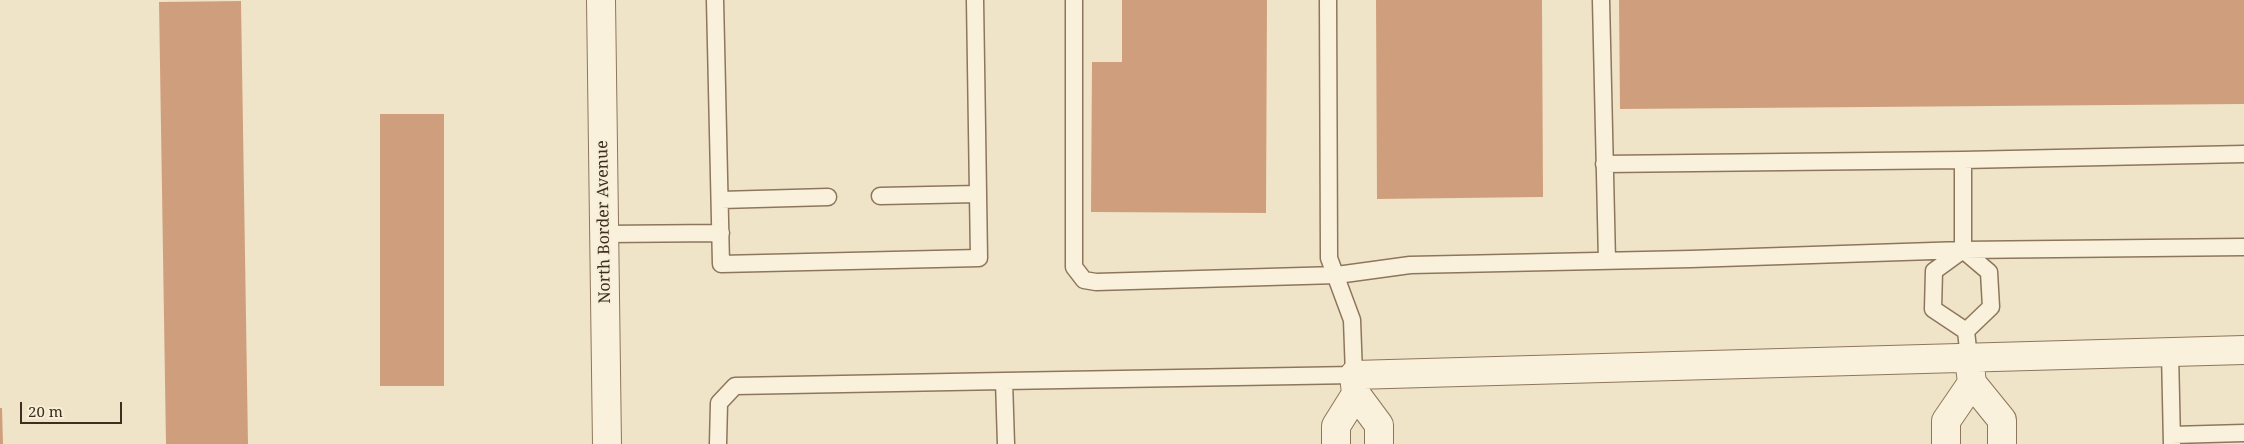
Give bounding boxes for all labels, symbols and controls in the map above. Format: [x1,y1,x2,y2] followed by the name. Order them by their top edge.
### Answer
[593,140,615,304] street label: North Border Avenue
[22,392,125,424] scale bar
[28,401,63,421] text: 20 m

